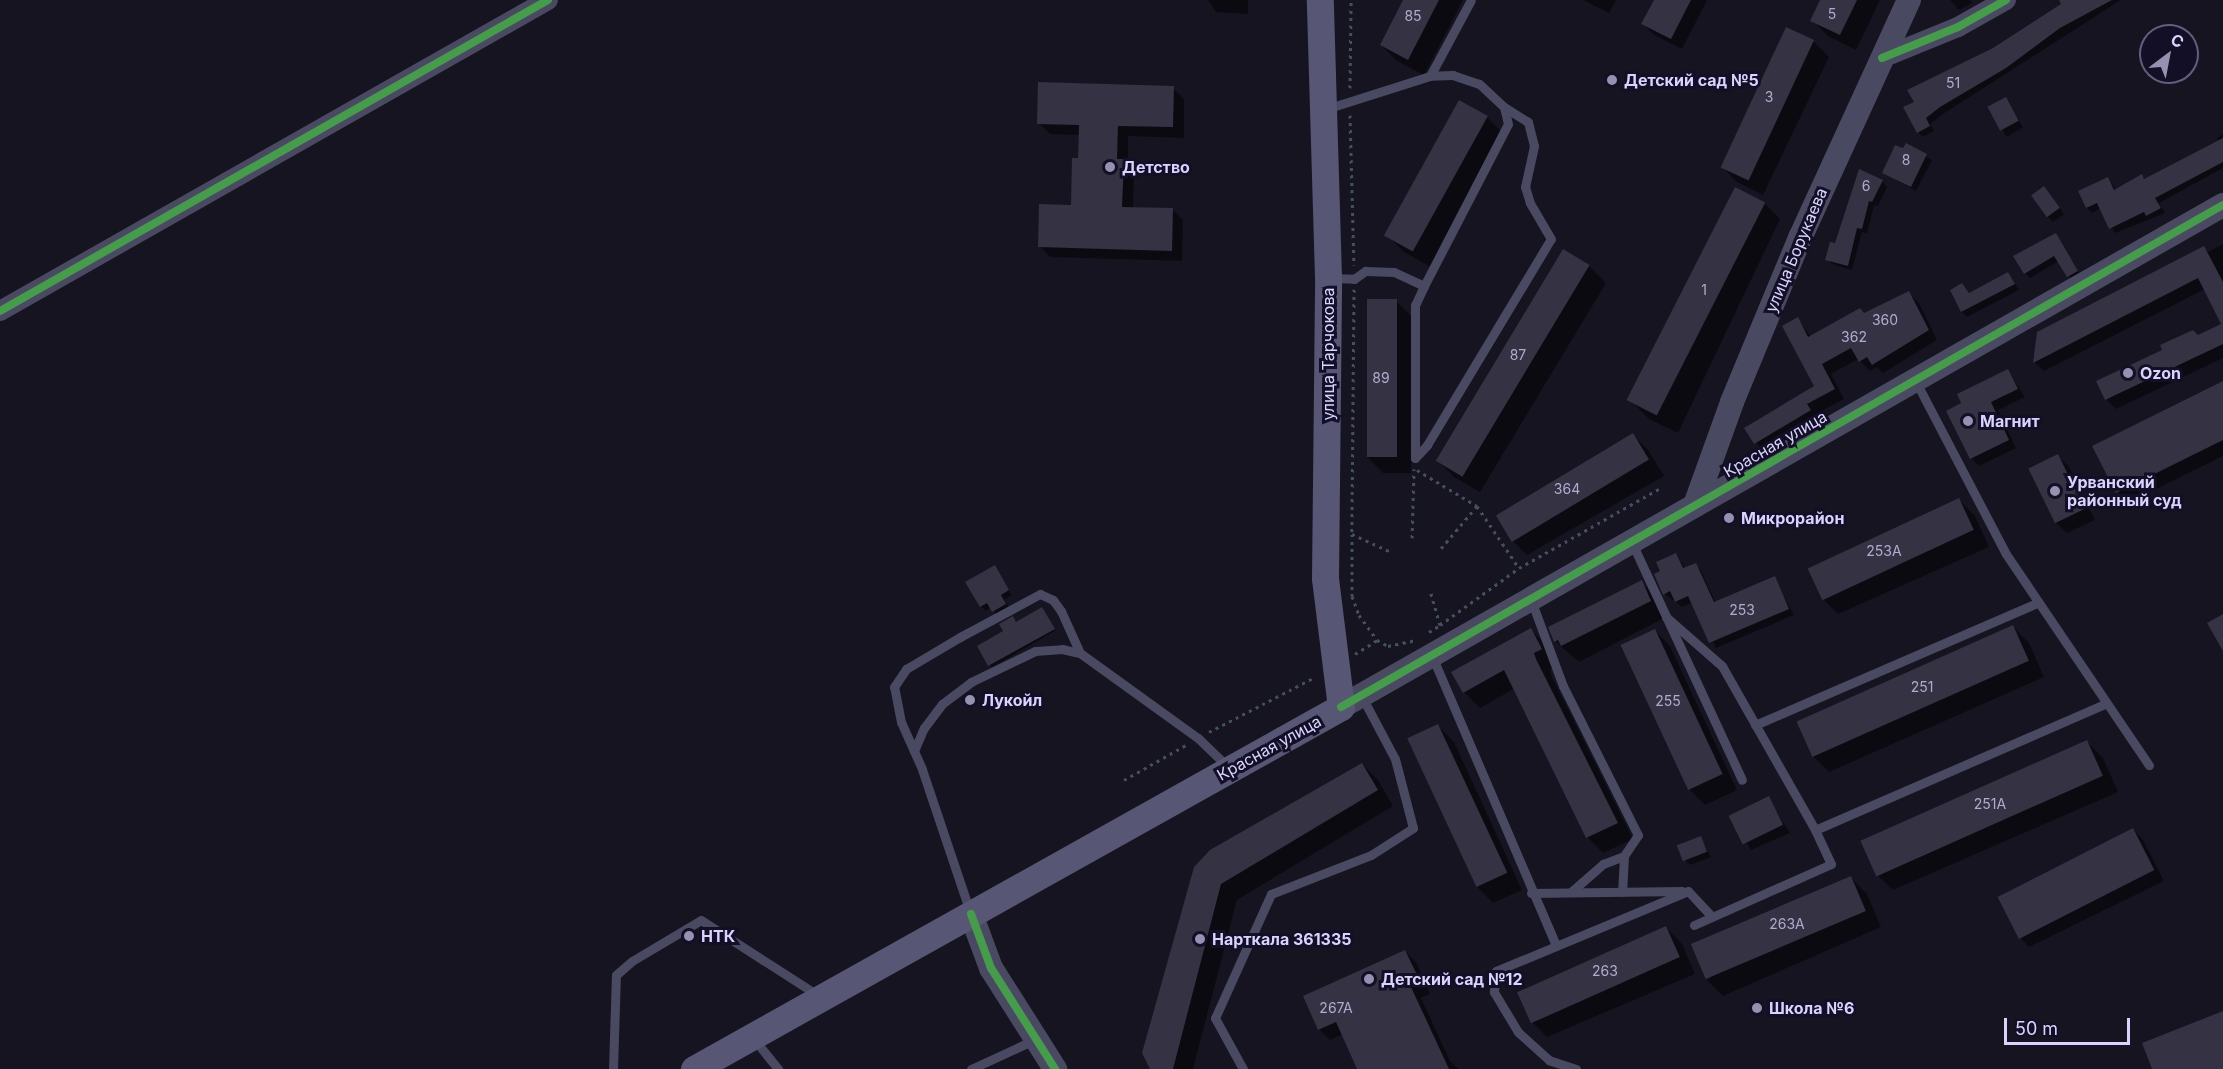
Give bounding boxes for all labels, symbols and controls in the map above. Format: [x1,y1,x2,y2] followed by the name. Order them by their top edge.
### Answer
[1828,6,1836,22] house number: 5
[1404,8,1422,24] house number: 85
[2139,24,2199,84] north arrow
[2167,29,2188,52] text: С
[1624,70,1759,90] place label: Детский сад №5
[1605,73,1619,87] marker: Детский сад №5
[1946,75,1960,91] house number: 51
[1765,89,1773,105] house number: 3
[1902,152,1910,168] house number: 8
[1122,157,1190,177] place label: Детство
[1103,160,1117,174] marker: Детство
[1862,178,1870,194] house number: 6
[1761,185,1831,315] street label: улица Борукаева
[1701,282,1707,298] house number: 1
[1318,288,1338,420] street label: улица Тарчокова
[1872,312,1898,328] house number: 360
[1841,329,1867,345] house number: 362
[1510,347,1526,363] house number: 87
[2140,363,2181,383] place label: Ozon
[2121,366,2135,380] marker: Ozon
[1372,370,1390,386] house number: 89
[1720,407,1830,481] street label: Красная улица
[1980,411,2040,431] place label: Магнит
[1961,414,1975,428] marker: Магнит
[2067,472,2182,510] place label: Урванский районный суд
[1554,481,1580,497] house number: 364
[2048,484,2062,498] marker: Урванский районный суд
[1741,508,1844,528] place label: Микрорайон
[1722,511,1736,525] marker: Микрорайон
[1866,543,1902,559] house number: 253А
[1729,602,1755,618] house number: 253
[1911,679,1933,695] house number: 251
[982,690,1042,710] place label: Лукойл
[963,693,977,707] marker: Лукойл
[1655,693,1681,709] house number: 255
[1214,711,1324,785] street label: Красная улица
[1974,796,2006,812] house number: 251А
[1769,916,1805,932] house number: 263А
[701,926,735,946] place label: НТК
[682,929,696,943] marker: НТК
[1212,929,1351,949] place label: Нарткала 361335
[1193,932,1207,946] marker: Нарткала 361335
[1592,963,1618,979] house number: 263
[1381,969,1523,989] place label: Детский сад №12
[1362,972,1376,986] marker: Детский сад №12
[1769,998,1854,1018] place label: Школа №6
[1319,1000,1353,1016] house number: 267А
[1750,1001,1764,1015] marker: Школа №6
[2007,1006,2133,1044] scale bar
[2015,1018,2058,1039] text: 50 m

